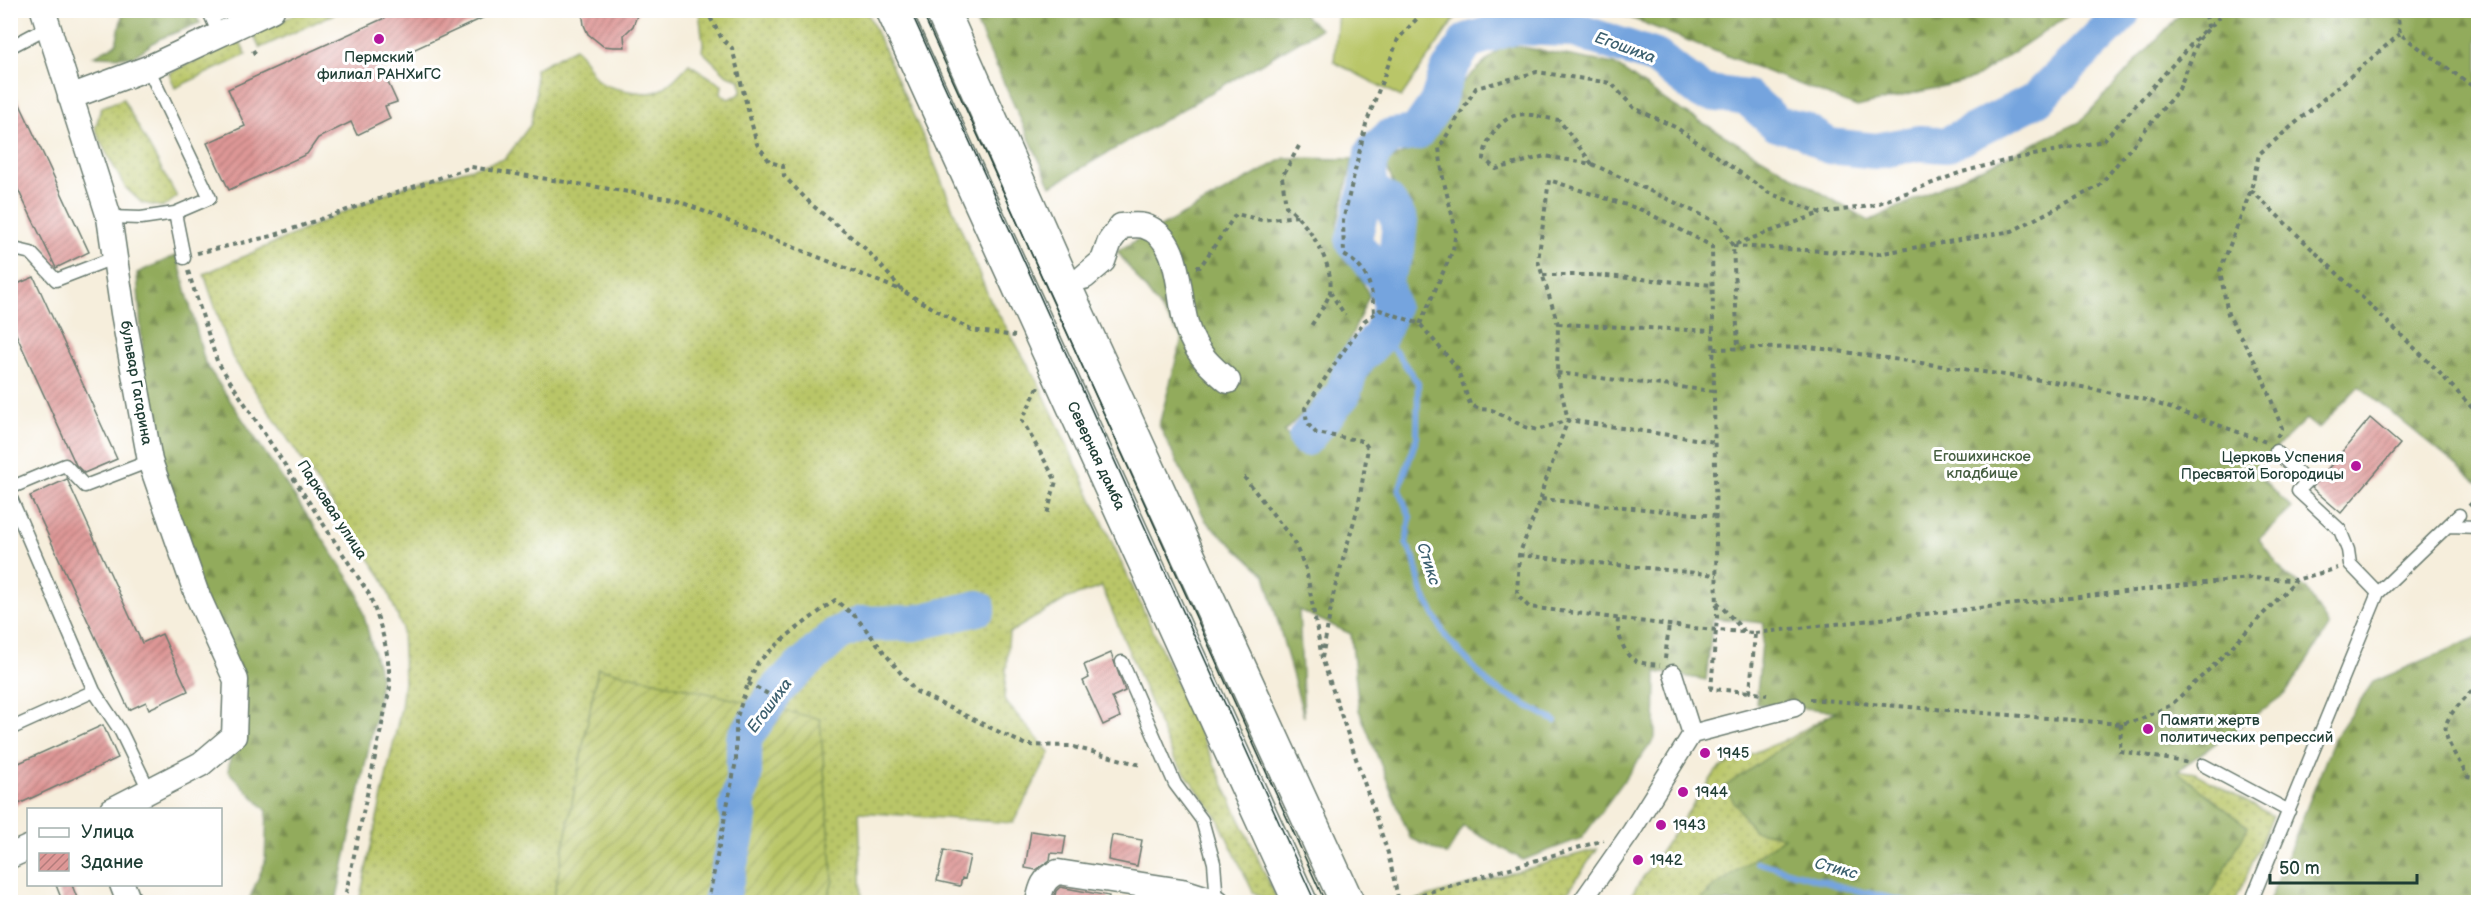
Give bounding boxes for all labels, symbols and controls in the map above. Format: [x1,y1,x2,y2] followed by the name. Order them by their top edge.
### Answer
[1592,28,1658,68] water label: Егошиха
[372,32,386,46] marker: Пермский филиал РАНХиГС
[317,48,441,84] place label: Пермский филиал РАНХиГС
[116,319,156,447] street label: бульвар Гагарина
[1062,399,1130,514] street label: Северная дамба
[1933,447,2031,483] park label: Егошихинское кладбище
[2181,448,2344,484] place label: Церковь Успения Пресвятой Богородицы
[293,457,371,563] street label: Парковая улица
[2349,459,2363,473] marker: Церковь Успения Пресвятой Богородицы
[1412,540,1444,588] water label: Стикс
[743,675,797,737] water label: Егошиха
[2160,711,2333,747] place label: Памяти жертв политических репрессий
[2141,722,2155,736] marker: Памяти жертв политических репрессий
[1717,744,1749,763] place label: 1945
[1698,746,1712,760] marker: 1945
[1695,783,1728,802] place label: 1944
[1676,785,1690,799] marker: 1944
[27,808,222,886] legend
[1673,816,1706,835] place label: 1943
[1654,818,1668,832] marker: 1943
[81,822,135,843] text: Улица
[2270,847,2417,885] scale bar
[1650,851,1683,870] place label: 1942
[81,852,143,873] text: Здание
[1631,853,1645,867] marker: 1942
[1812,854,1860,884] water label: Стикс
[2279,858,2320,879] text: 50 m

